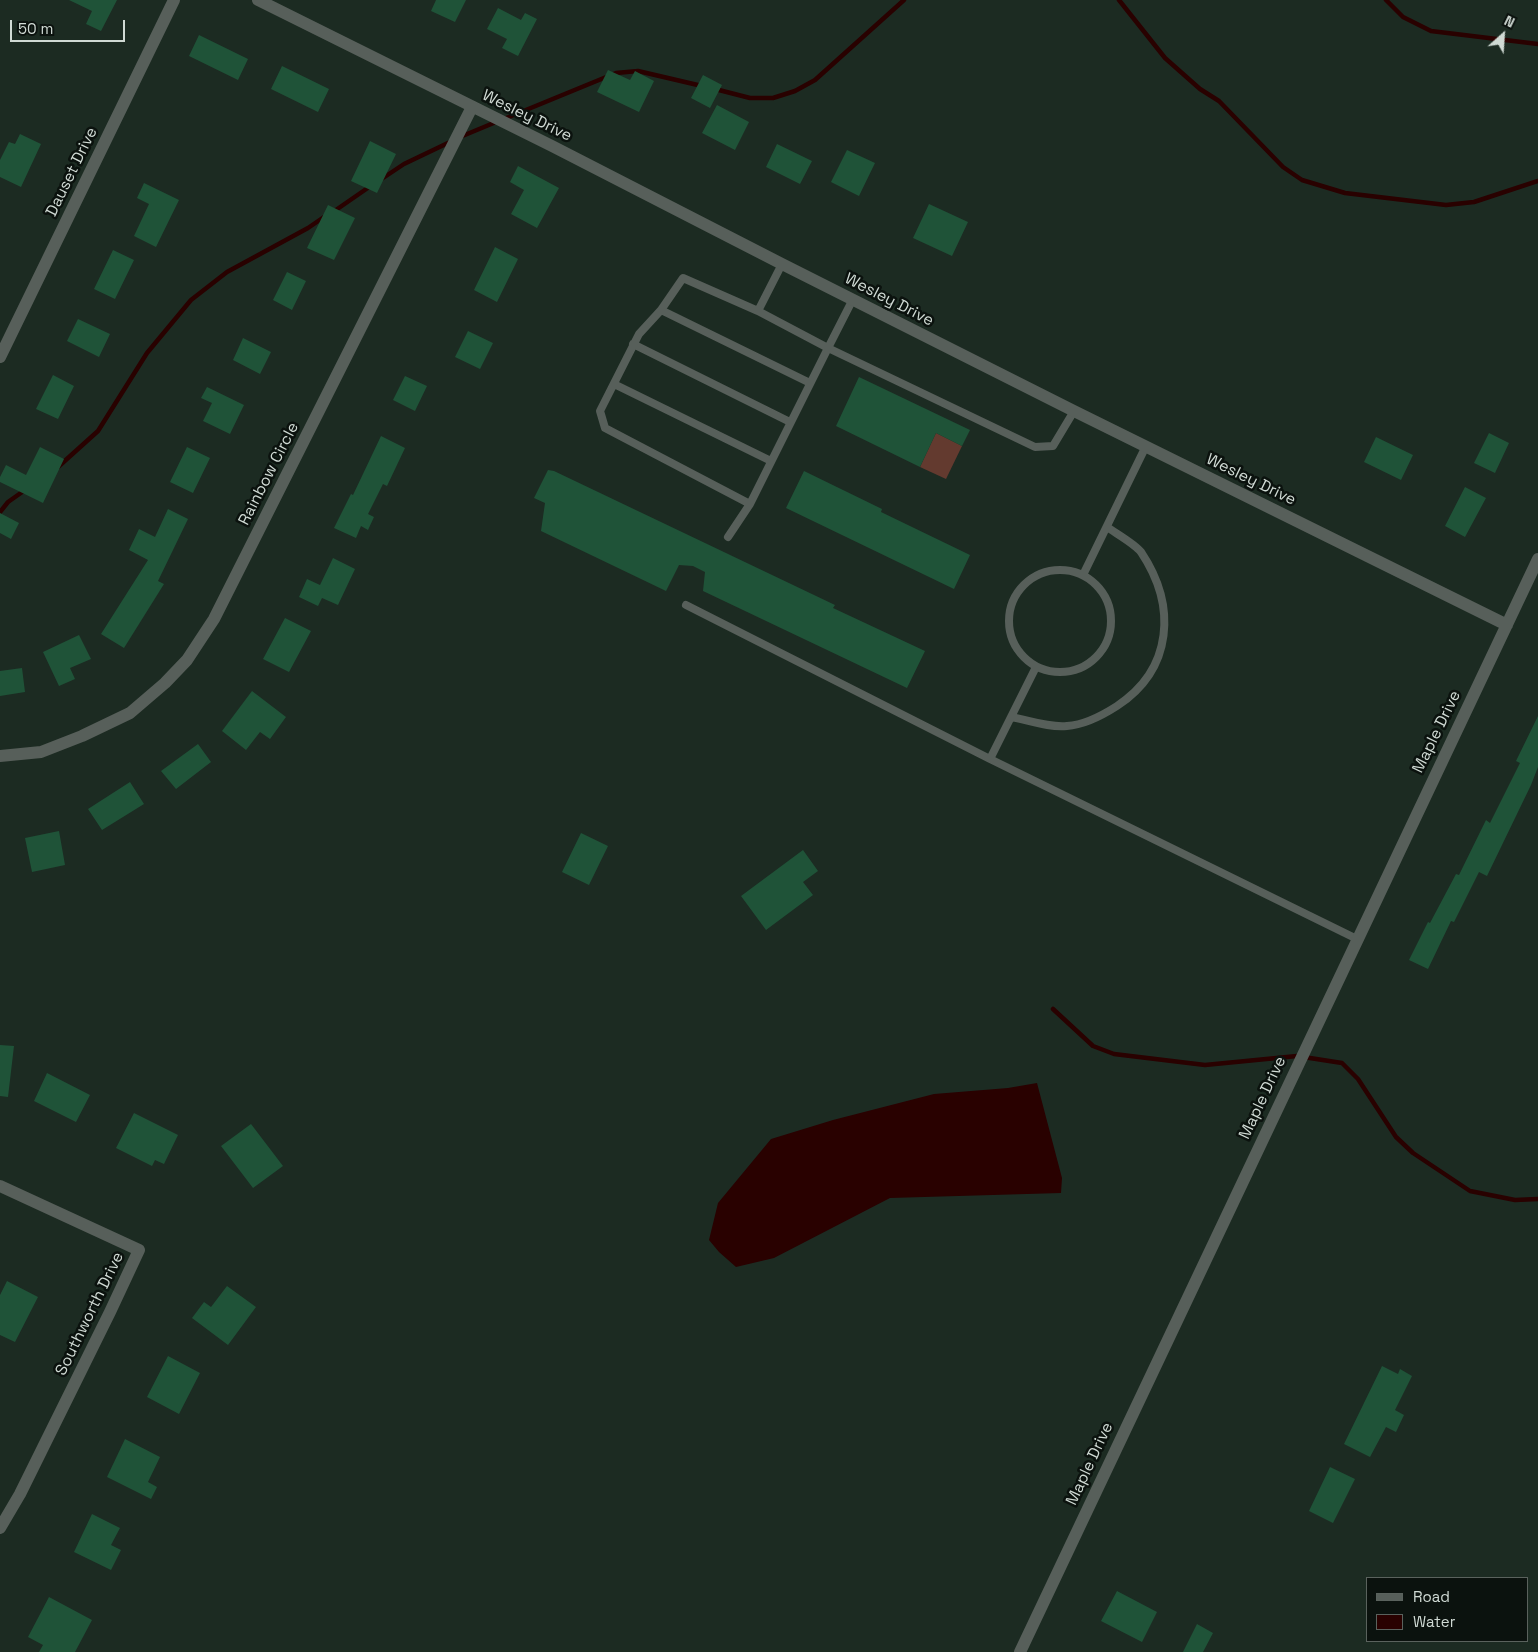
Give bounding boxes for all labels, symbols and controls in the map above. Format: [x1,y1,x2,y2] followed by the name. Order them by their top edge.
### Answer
[12,10,128,42] scale bar
[1478,10,1528,60] north arrow
[1501,11,1518,32] text: N
[18,19,53,38] text: 50 m
[479,86,575,146] street label: Wesley Drive
[42,124,102,220] street label: Dauset Drive
[841,269,937,331] street label: Wesley Drive
[235,419,303,529] street label: Rainbow Circle
[1203,450,1299,510] street label: Wesley Drive
[1409,688,1465,776] street label: Maple Drive
[1235,1054,1291,1142] street label: Maple Drive
[52,1249,128,1379] street label: Southworth Drive
[1062,1420,1118,1508] street label: Maple Drive
[1366,1577,1528,1642] legend
[1413,1587,1450,1606] text: Road
[1413,1612,1455,1631] text: Water

